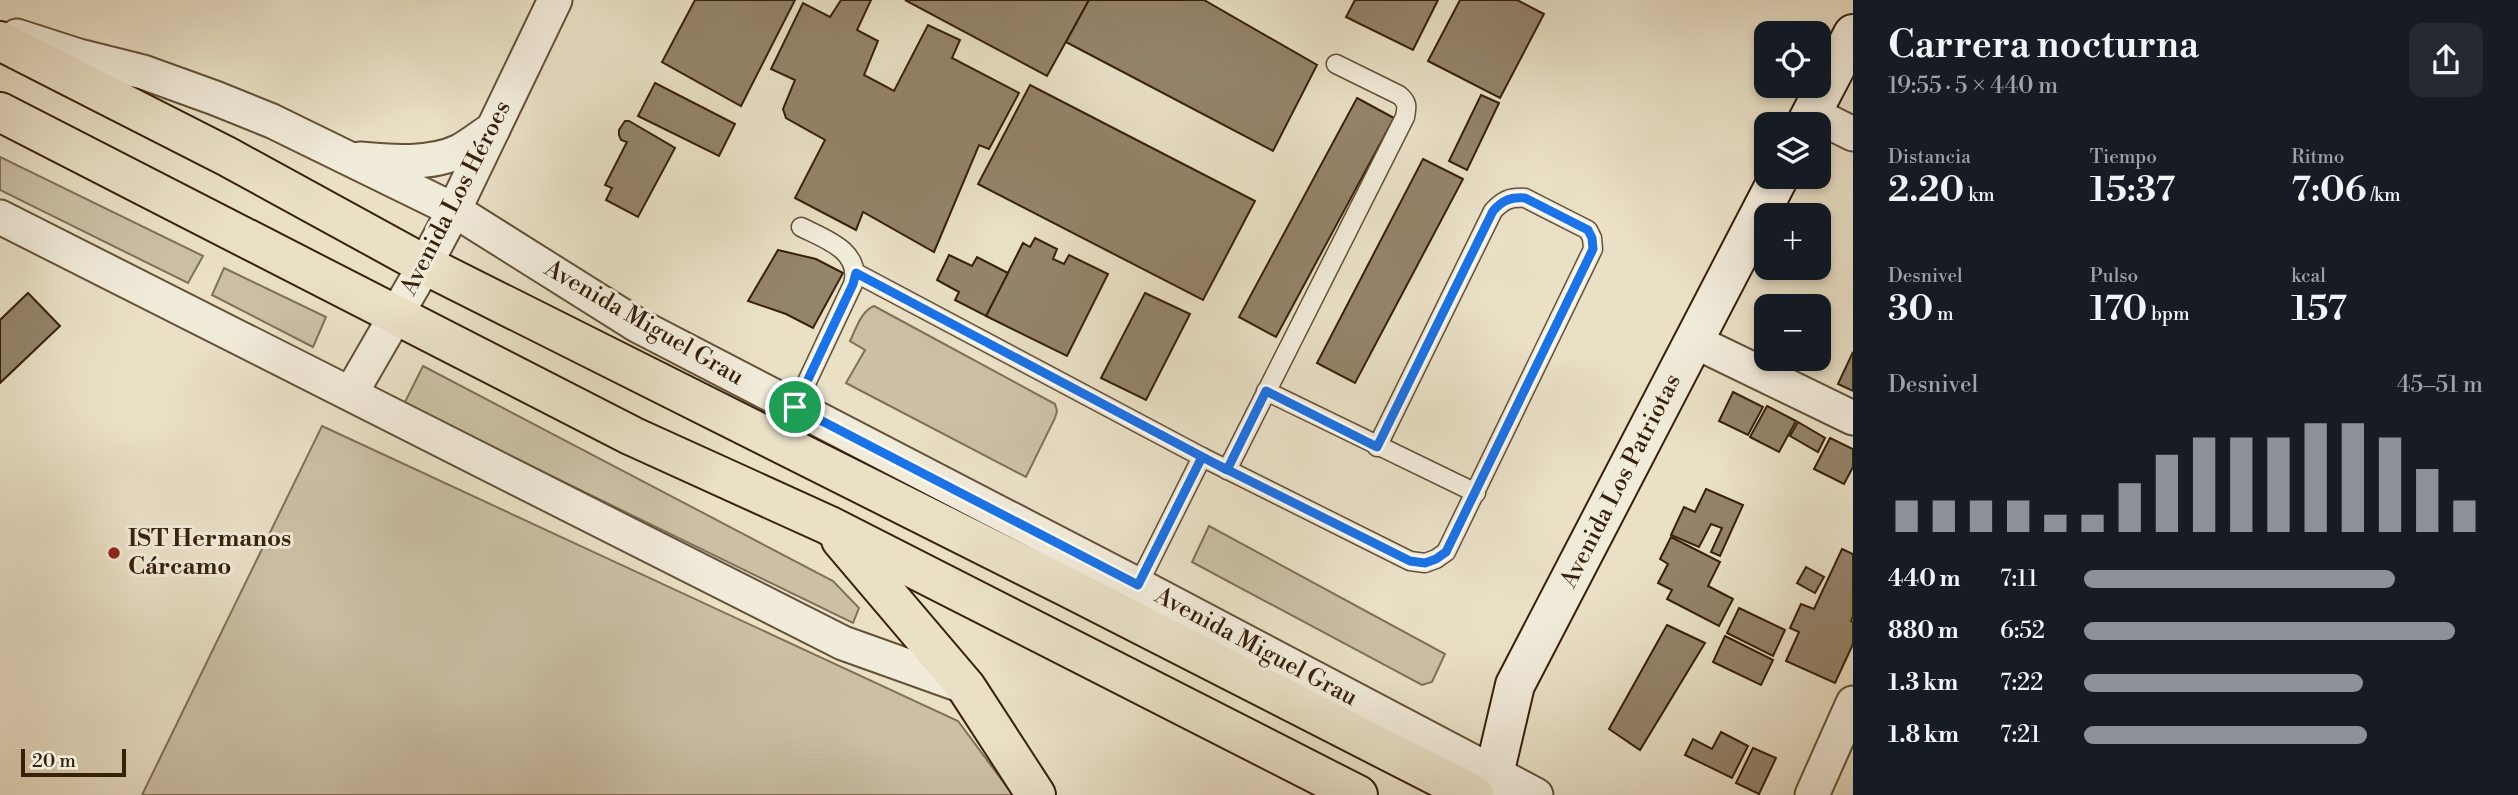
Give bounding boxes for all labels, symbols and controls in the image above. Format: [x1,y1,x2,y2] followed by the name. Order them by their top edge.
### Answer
[1754,21,1831,371] map controls
[1754,21,1831,98] button: locate
[1888,22,2199,69] text: Carrera nocturna
[2409,23,2483,97] button: share
[1888,72,2058,100] text: 19:55 · 5 × 440 m
[394,96,518,301] street label: Avenida Los Héroes
[1754,112,1831,189] button: layers
[1888,145,1971,169] text: Distancia
[2090,145,2157,169] text: Tiempo
[2291,145,2345,169] text: Ritmo
[1888,169,1964,212] text: 2.20
[2090,169,2175,212] text: 15:37
[2291,169,2367,212] text: 7:06
[1964,183,1995,207] text: km
[2367,183,2401,207] text: /km
[1754,203,1831,280] button: +
[538,253,749,392] street label: Avenida Miguel Grau
[1888,264,1963,288] text: Desnivel
[2090,264,2138,288] text: Pulso
[2291,264,2326,288] text: kcal
[1888,288,1933,331] text: 30
[2090,288,2147,331] text: 170
[2291,288,2347,331] text: 157
[1754,294,1831,371] button: −
[1933,302,1954,326] text: m
[2147,302,2190,326] text: bpm
[1554,369,1688,594] street label: Avenida Los Patriotas
[1888,371,1978,399] text: Desnivel
[2397,371,2483,399] text: 45–51 m
[765,377,825,437] pin
[776,388,814,426] icon: arrive
[128,524,291,582] place label: IST Hermanos Cárcamo
[106,545,122,561] marker: IST Hermanos Cárcamo
[1888,565,1961,593] text: 440 m
[2000,565,2038,593] text: 7:11
[1149,580,1363,713] street label: Avenida Miguel Grau
[1888,617,1959,645] text: 880 m
[2000,617,2045,645] text: 6:52
[1888,669,1958,697] text: 1.3 km
[2000,669,2043,697] text: 7:22
[1888,721,1959,749] text: 1.8 km
[2000,721,2040,749] text: 7:21
[21,746,126,778] scale bar
[32,749,76,773] text: 20 m

